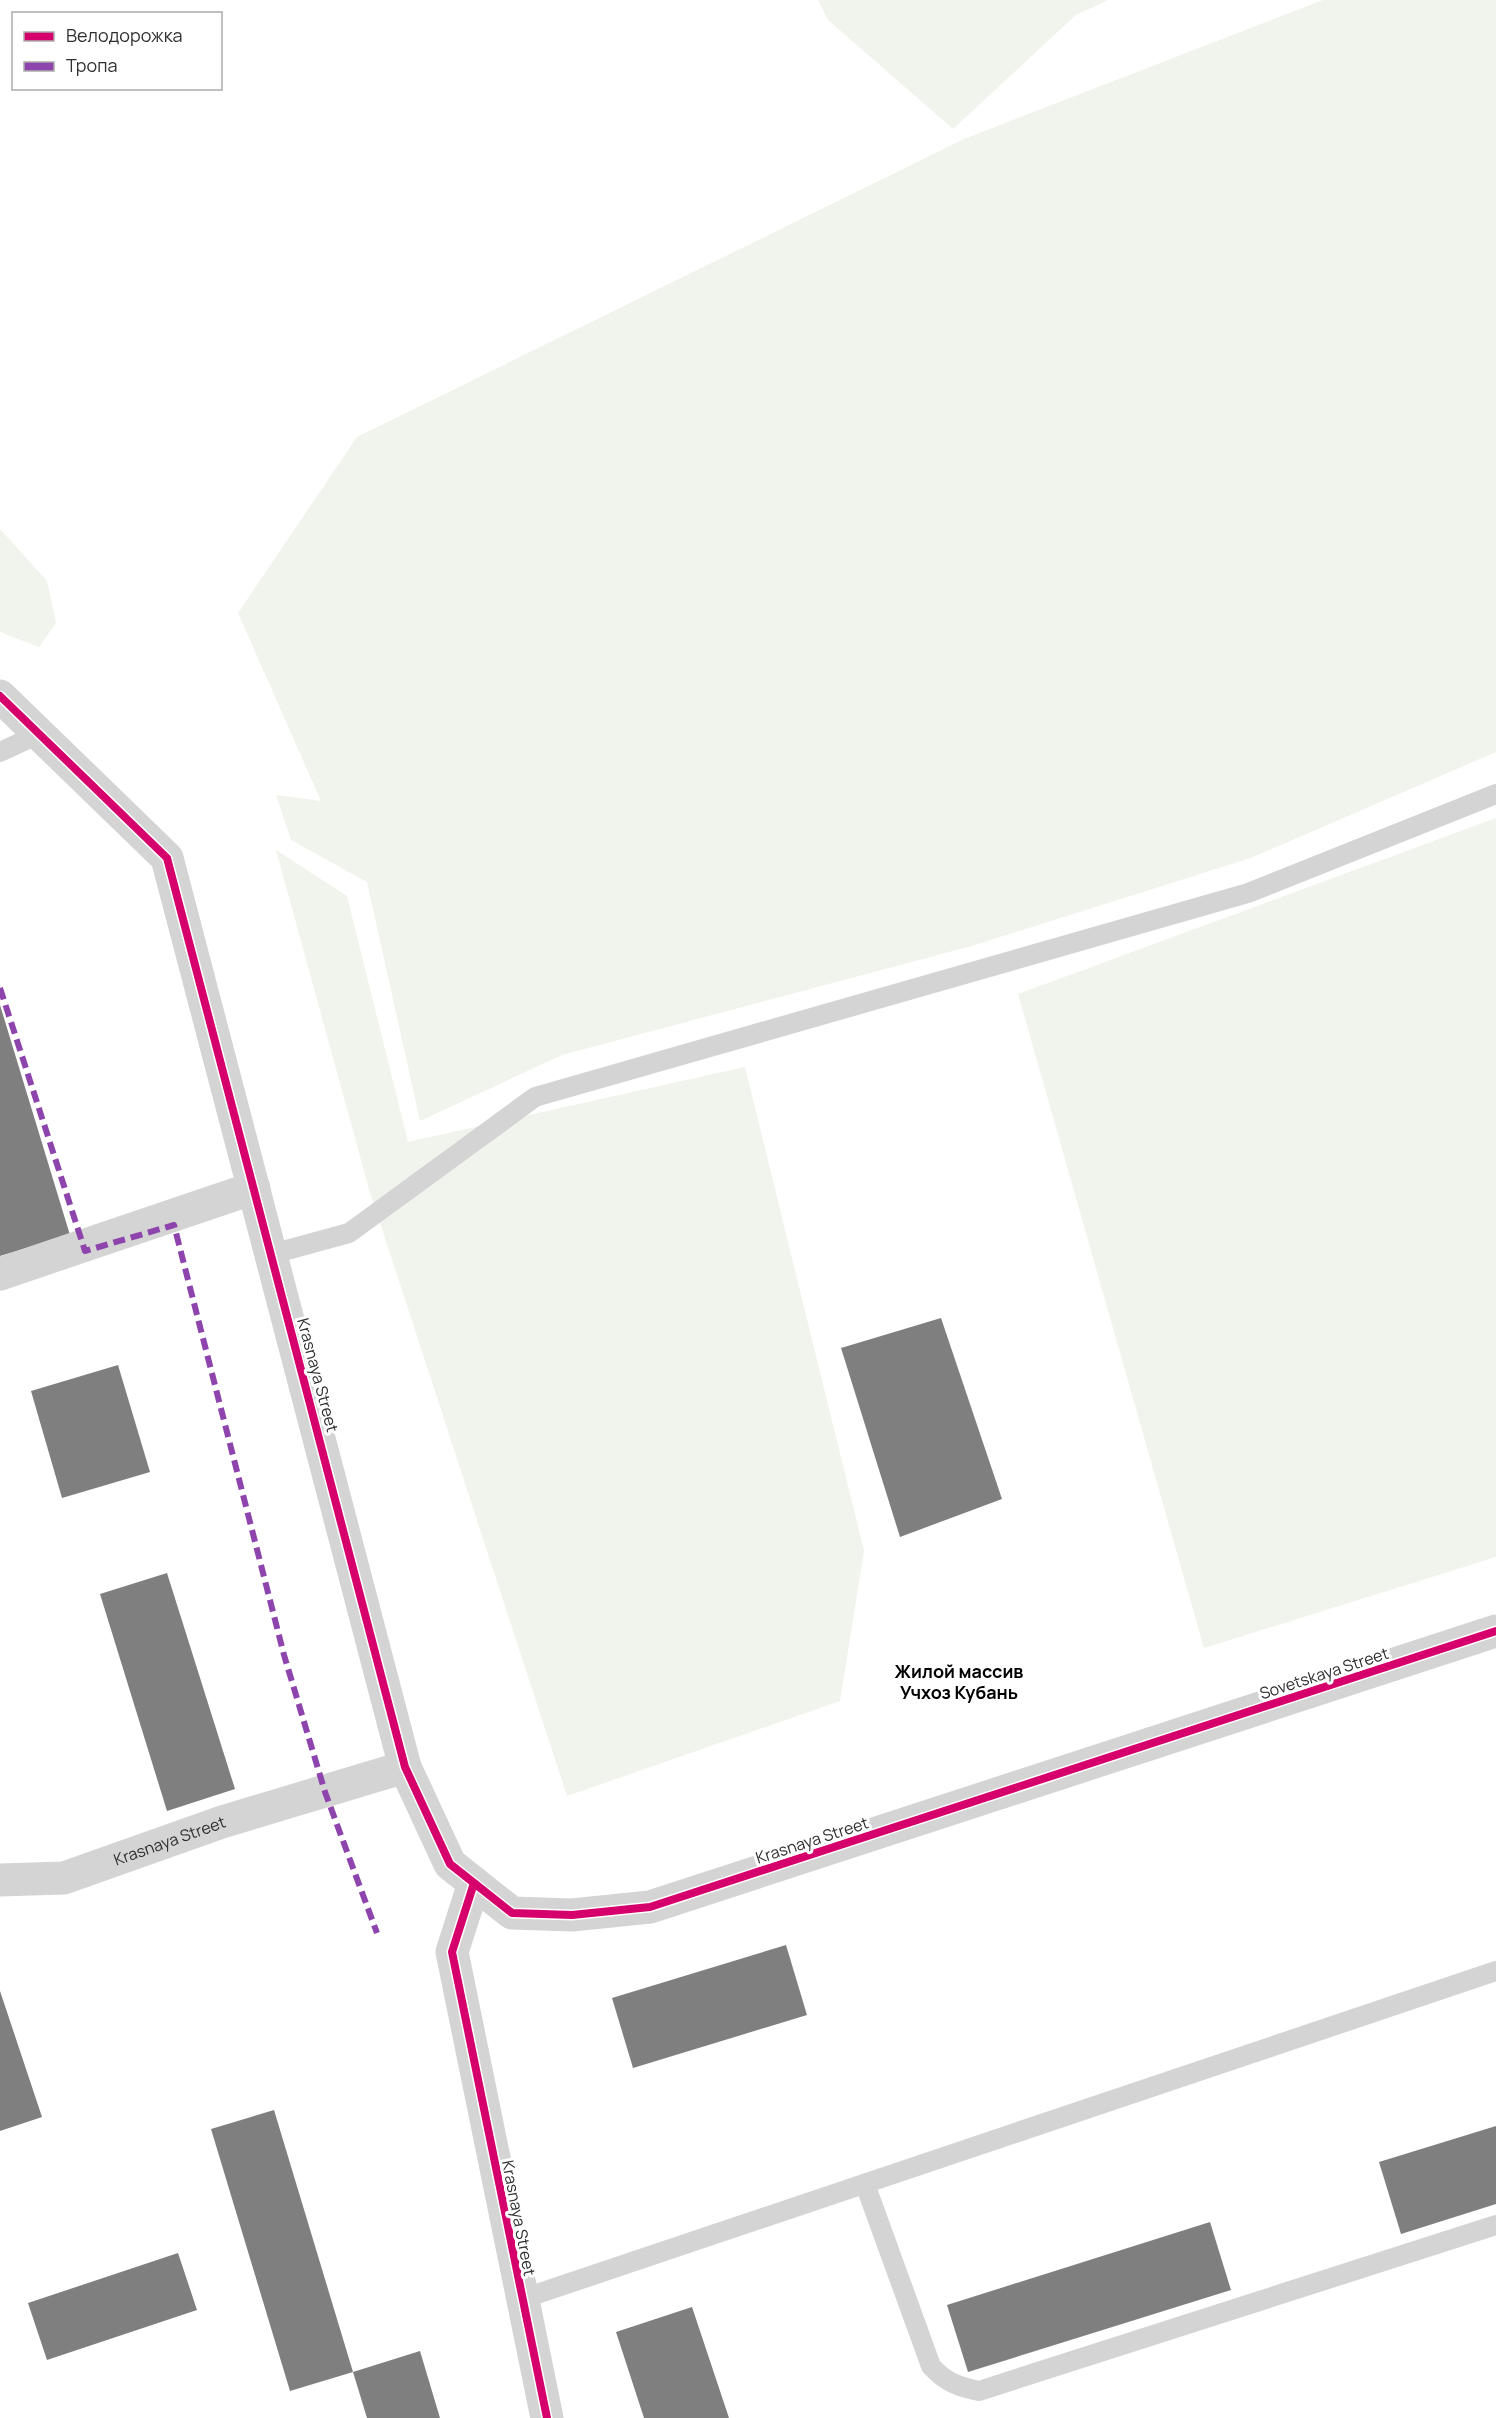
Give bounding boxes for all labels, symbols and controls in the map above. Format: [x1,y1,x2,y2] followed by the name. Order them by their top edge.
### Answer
[12,12,222,90] legend
[66,23,183,47] text: Велодорожка
[66,53,117,77] text: Тропа
[292,1315,344,1435] street label: Krasnaya Street
[1257,1642,1391,1704] street label: Sovetskaya Street
[895,1659,1023,1704] district label: Жилой массив Учхоз Кубань
[111,1811,229,1871] street label: Krasnaya Street
[753,1811,871,1869] street label: Krasnaya Street
[497,2158,541,2278] street label: Krasnaya Street

